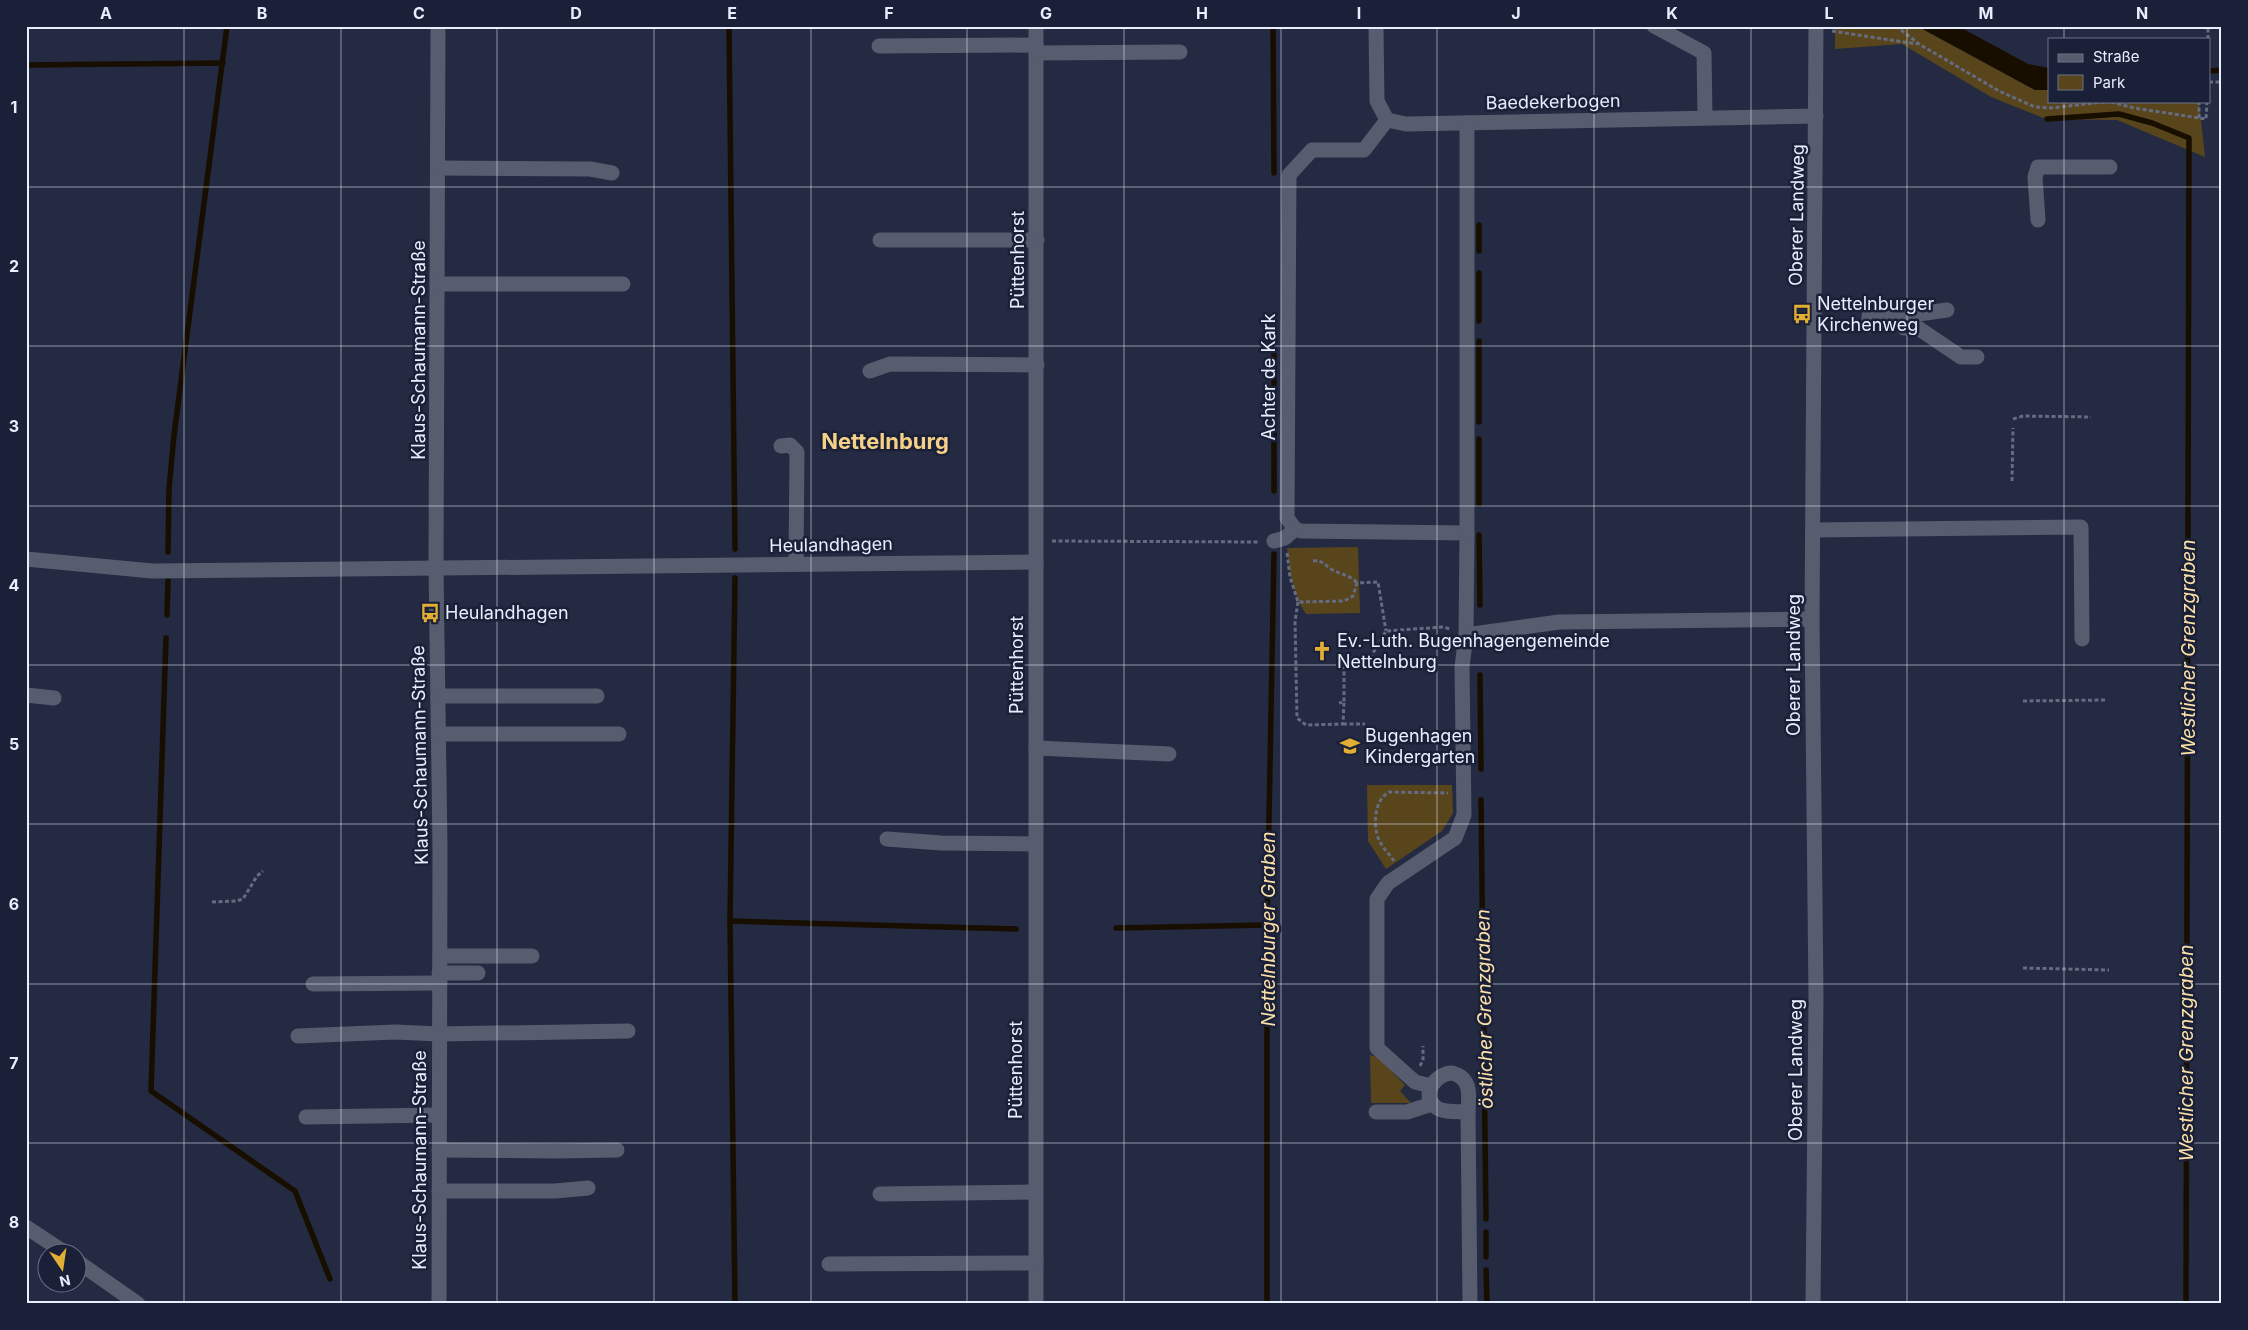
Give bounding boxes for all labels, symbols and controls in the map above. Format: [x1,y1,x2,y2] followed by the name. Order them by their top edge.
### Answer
[100,3,112,23] text: A
[257,3,267,23] text: B
[413,3,425,23] text: C
[570,3,582,23] text: D
[727,3,737,23] text: E
[884,3,894,23] text: F
[1040,3,1052,23] text: G
[1196,3,1208,23] text: H
[1357,3,1361,23] text: I
[1511,3,1521,23] text: J
[1666,3,1678,23] text: K
[1824,3,1834,23] text: L
[1979,3,1993,23] text: M
[2136,3,2148,23] text: N
[2048,38,2210,102] legend
[2093,47,2140,66] text: Straße
[2093,73,2126,92] text: Park
[1485,90,1621,113] street label: Baedekerbogen
[11,97,17,117] text: 1
[1785,144,1808,286] street label: Oberer Landweg
[1007,211,1028,309] street label: Püttenhorst
[408,240,429,460] street label: Klaus-Schaumann-Straße
[9,256,19,276] text: 2
[1817,293,1934,335] place label: Nettelnburger Kirchenweg
[1791,303,1813,325] bus stop icon: Nettelnburger Kirchenweg
[1258,313,1279,441] street label: Achter de Kark
[9,416,19,436] text: 3
[821,428,949,454] district label: Nettelnburg
[769,533,893,556] street label: Heulandhagen
[2177,539,2200,757] water label: Westlicher Grenzgraben
[9,575,20,595] text: 4
[1783,594,1804,736] street label: Oberer Landweg
[419,602,441,624] bus stop icon: Heulandhagen
[445,602,569,623] place label: Heulandhagen
[1006,616,1027,714] street label: Püttenhorst
[1337,630,1610,672] place label: Ev.-Luth. Bugenhagengemeinde Nettelnburg
[1311,640,1333,662] church icon: Ev.-Luth. Bugenhagengemeinde Nettelnburg
[407,645,432,865] street label: Klaus-Schaumann-Straße
[1365,725,1475,767] place label: Bugenhagen Kindergarten
[9,734,19,754] text: 5
[1339,735,1361,757] school or university icon: Bugenhagen Kindergarten
[1257,831,1280,1027] water label: Nettelnburger Graben
[9,894,19,914] text: 6
[1471,909,1498,1109] water label: östlicher Grenzgraben
[2175,944,2198,1162] water label: Westlicher Grenzgraben
[1785,999,1806,1141] street label: Oberer Landweg
[1005,1021,1026,1119] street label: Püttenhorst
[409,1050,430,1270] street label: Klaus-Schaumann-Straße
[9,1053,19,1073] text: 7
[9,1212,19,1232] text: 8
[38,1242,88,1292] north arrow
[58,1272,72,1291] text: N

